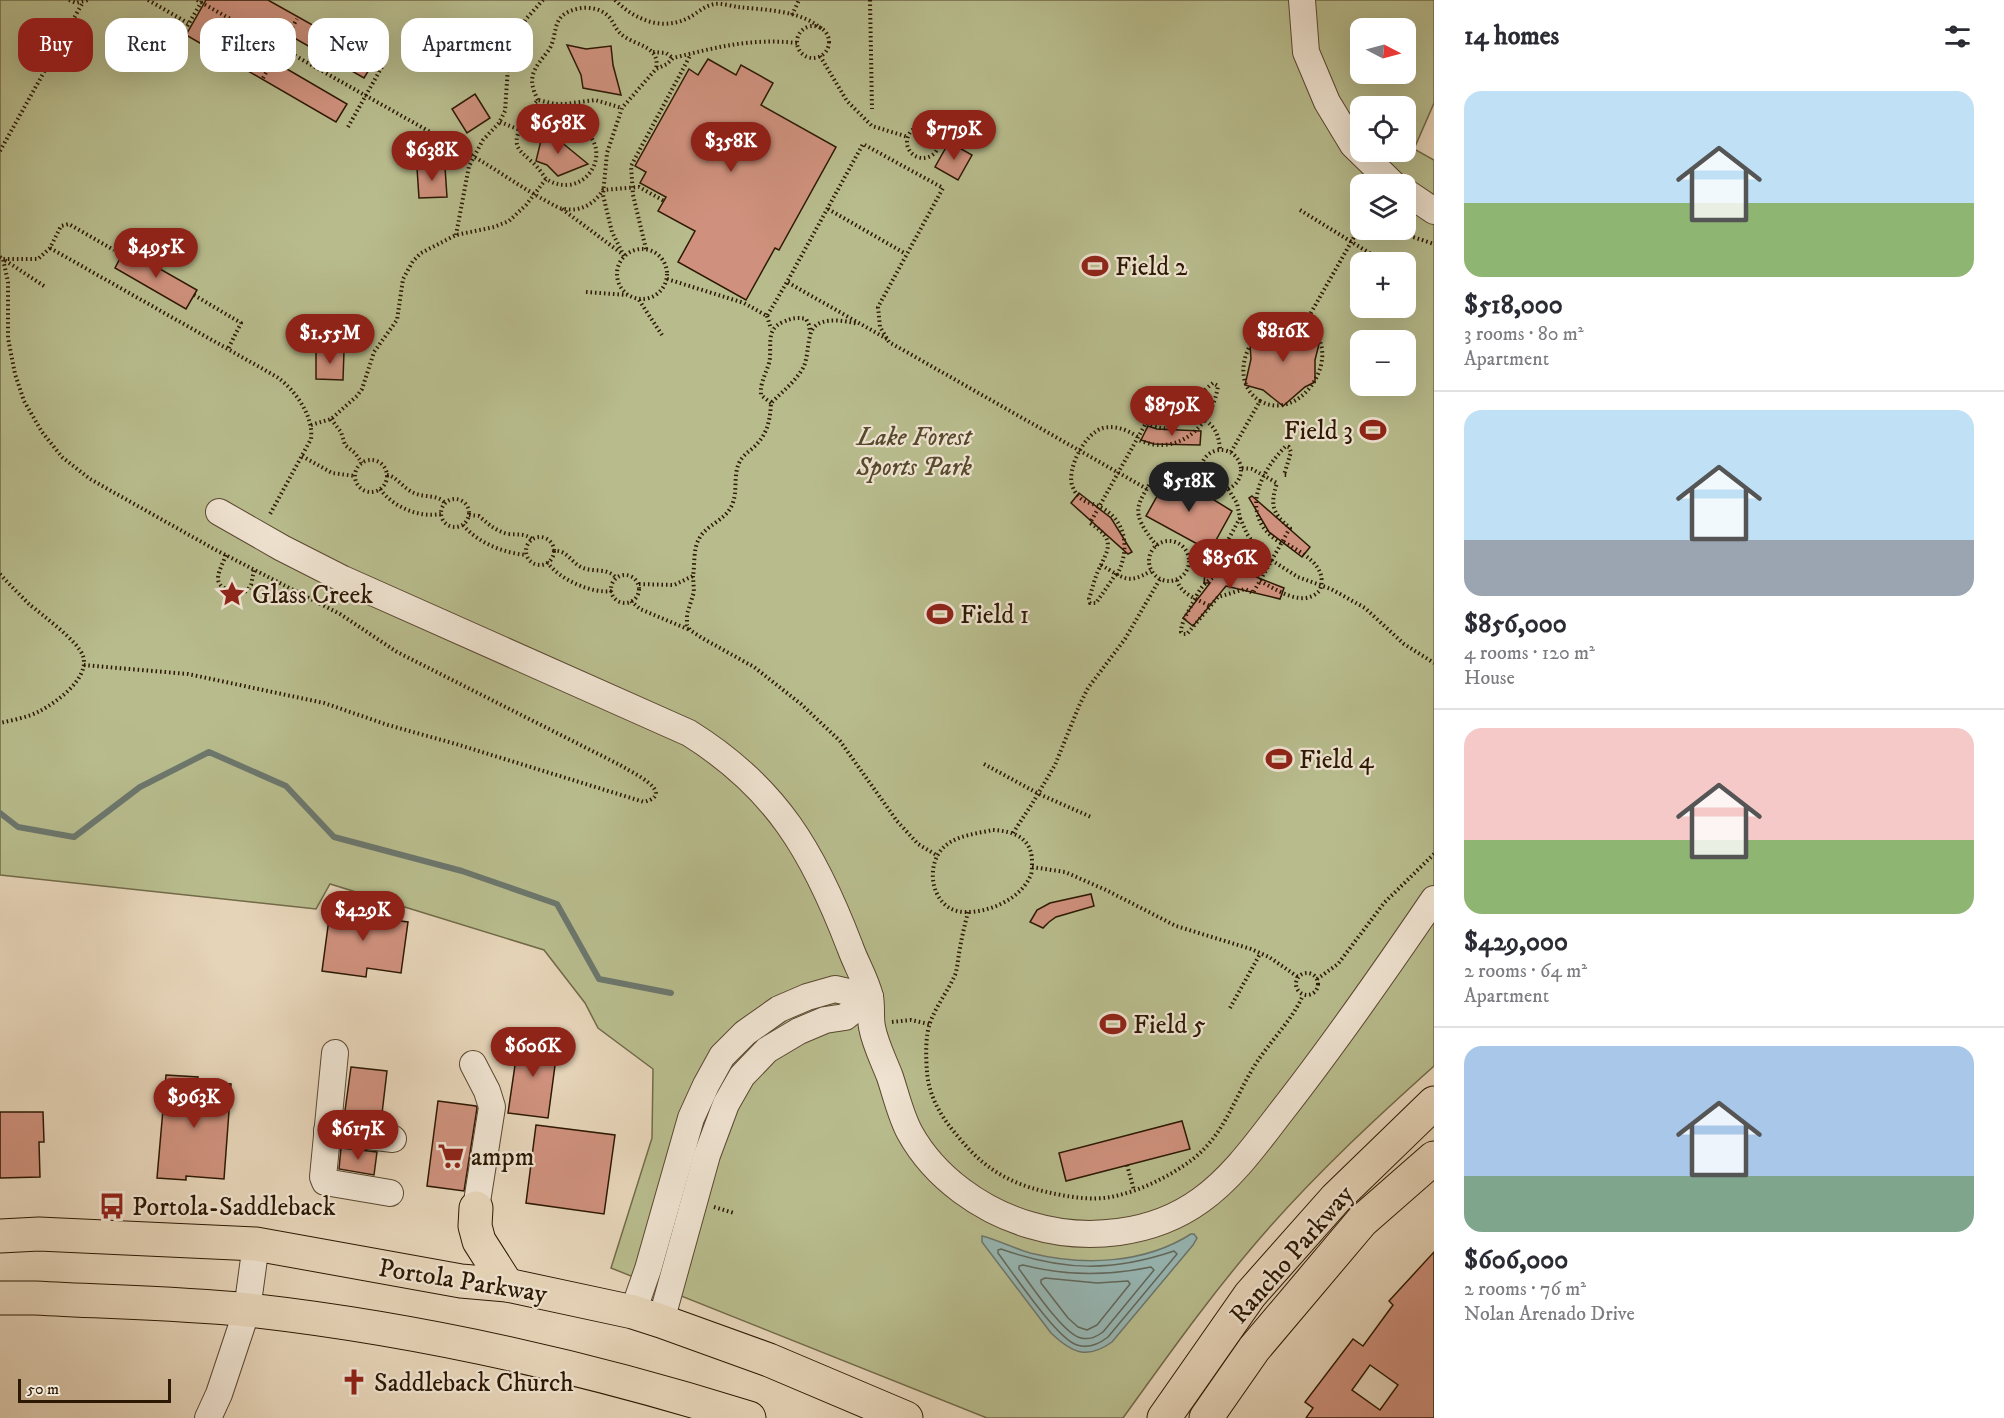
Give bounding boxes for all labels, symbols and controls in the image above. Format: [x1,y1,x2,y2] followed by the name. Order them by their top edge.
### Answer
[18,18,93,72] chip: Buy
[105,18,188,72] chip: Rent
[200,18,296,72] chip: Filters
[308,18,389,72] chip: New
[401,18,533,72] chip: Apartment
[1350,18,1416,84] north arrow
[1350,18,1416,396] map controls
[1464,20,1559,53] text: 14 homes
[1941,20,1974,53] icon: filters
[1350,96,1416,162] button: locate
[516,104,600,155] pin: $658K
[912,110,996,161] pin: $779K
[530,111,586,136] text: $658K
[926,117,982,142] text: $779K
[689,122,773,173] pin: $358K
[705,129,757,154] text: $358K
[1665,130,1773,238] icon: home
[390,131,474,182] pin: $638K
[406,138,458,163] text: $638K
[1350,174,1416,240] button: layers
[114,228,198,279] pin: $495K
[128,235,184,260] text: $495K
[1080,251,1110,281] sports icon: Field 2
[1115,251,1188,284] place label: Field 2
[1350,252,1416,318] button: +
[1464,289,1563,322] text: $518,000
[1241,312,1325,363] pin: $816K
[281,314,379,365] pin: $1.55M
[1257,319,1309,344] text: $816K
[300,321,360,346] text: $1.55M
[1464,322,1584,347] text: 3 rooms · 80 m²
[1350,330,1416,396] button: −
[1464,347,1549,372] text: Apartment
[1130,386,1214,437] pin: $879K
[1144,393,1200,418] text: $879K
[1284,415,1353,448] place label: Field 3
[1358,415,1388,445] sports icon: Field 3
[855,421,973,484] park label: Lake Forest Sports Park
[1665,449,1773,557] icon: home
[1147,462,1231,513] pin: $518K
[1163,469,1215,494] text: $518K
[1188,539,1272,590] pin: $856K
[1202,546,1258,571] text: $856K
[217,579,247,609] place icon: Glass Creek
[252,579,373,612] place label: Glass Creek
[925,599,955,629] sports icon: Field 1
[960,599,1029,632] place label: Field 1
[1464,608,1567,641] text: $856,000
[1464,641,1595,666] text: 4 rooms · 120 m²
[1464,666,1515,691] text: House
[1264,744,1294,774] sports icon: Field 4
[1299,744,1375,777] place label: Field 4
[1665,767,1773,875] icon: home
[321,891,405,942] pin: $429K
[335,898,391,923] text: $429K
[1464,926,1568,959] text: $429,000
[1464,959,1587,984] text: 2 rooms · 64 m²
[1464,984,1549,1009] text: Apartment
[1098,1009,1128,1039] sports icon: Field 5
[1133,1009,1206,1042] place label: Field 5
[491,1027,575,1078] pin: $606K
[505,1034,561,1059] text: $606K
[152,1078,236,1129] pin: $963K
[168,1085,220,1110] text: $963K
[1665,1085,1773,1193] icon: home
[316,1110,400,1161] pin: $617K
[331,1117,385,1142] text: $617K
[436,1141,466,1171] supermarket icon: ampm
[471,1141,534,1174] place label: ampm
[1223,1178,1362,1331] street label: Rancho Parkway
[97,1191,127,1221] bus stop icon: Portola-Saddleback
[132,1191,336,1224] place label: Portola-Saddleback
[1464,1244,1568,1277] text: $606,000
[376,1252,550,1311] street label: Portola Parkway
[1464,1277,1586,1302] text: 2 rooms · 76 m²
[1464,1302,1635,1327] text: Nolan Arenado Drive
[339,1367,369,1397] church icon: Saddleback Church
[374,1367,574,1400] place label: Saddleback Church
[18,1376,171,1404] scale bar
[27,1379,59,1399] text: 50 m

